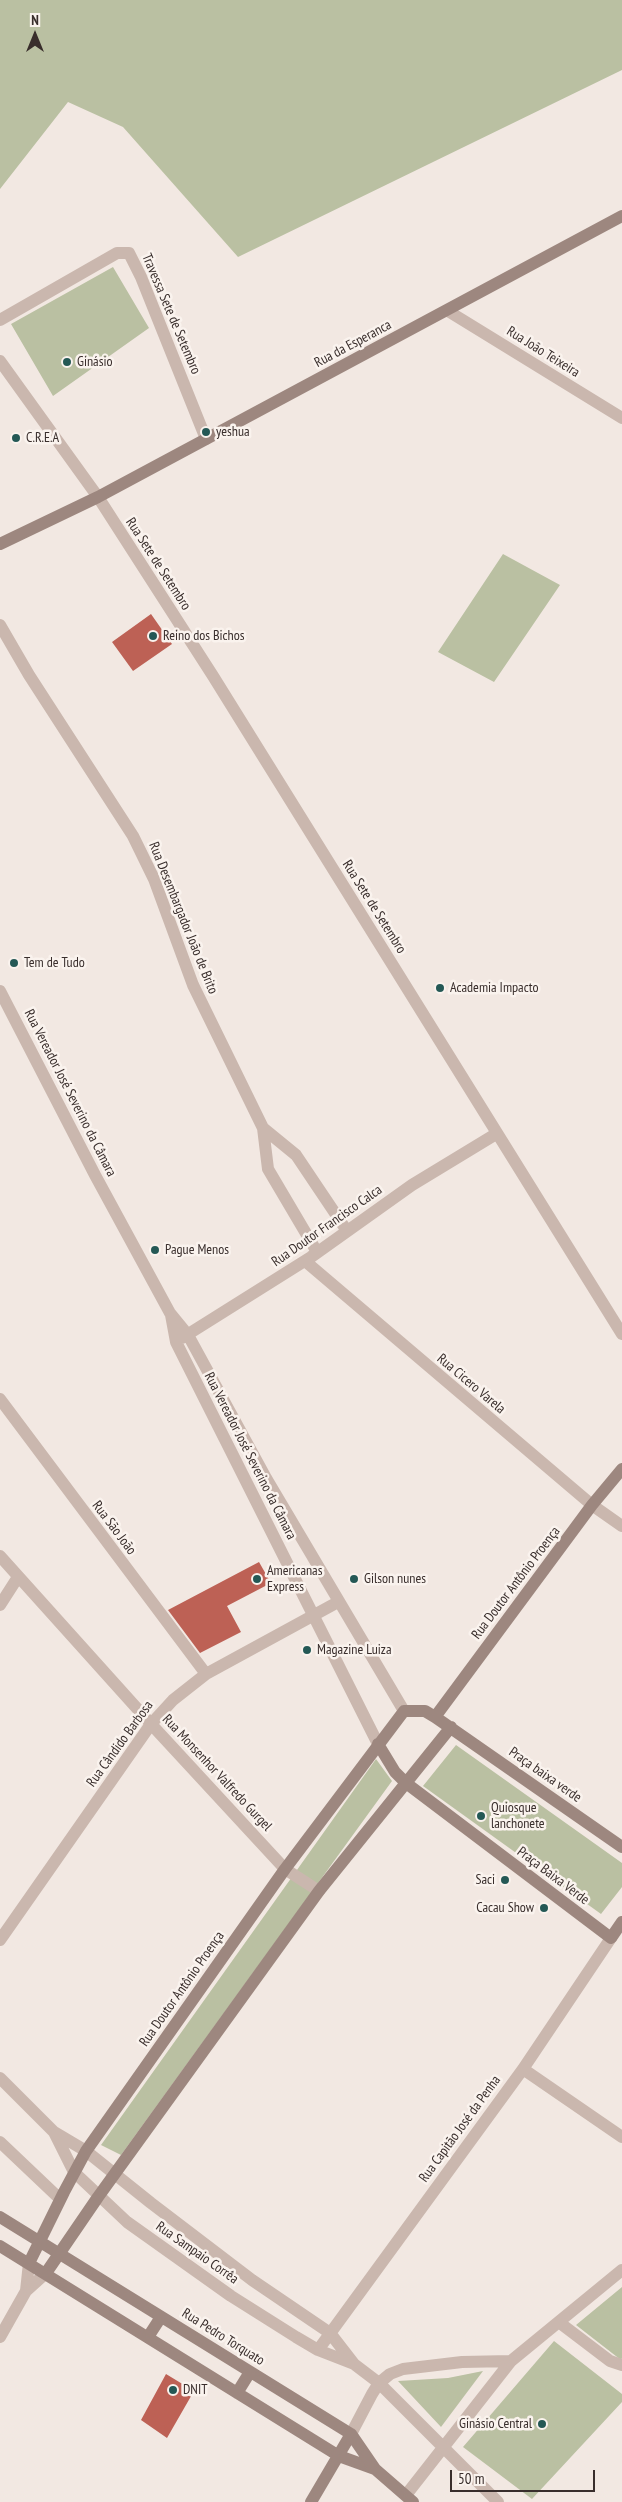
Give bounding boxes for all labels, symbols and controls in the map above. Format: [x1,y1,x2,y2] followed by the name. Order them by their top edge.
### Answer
[10,10,60,60] north arrow
[31,11,39,29] text: N
[138,251,204,377] street label: Travessa Sete de Setembro
[312,317,394,371] street label: Rua da Esperanca
[503,323,583,381] street label: Rua João Teixeira
[77,354,112,370] place label: Ginásio
[61,356,73,368] marker: Ginásio
[216,424,250,440] place label: yeshua
[200,426,212,438] marker: yeshua
[26,430,59,446] place label: C.R.E.A
[10,432,22,444] marker: C.R.E.A
[122,515,194,613] street label: Rua Sete de Setembro
[163,628,245,644] place label: Reino dos Bichos
[147,630,159,642] marker: Reino dos Bichos
[145,840,221,996] street label: Rua Desembargador João de Brito
[339,857,409,957] street label: Rua Sete de Setembro
[24,955,85,971] place label: Tem de Tudo
[8,957,20,969] marker: Tem de Tudo
[450,980,538,996] place label: Academia Impacto
[434,982,446,994] marker: Academia Impacto
[20,1007,120,1179] street label: Rua Vereador José Severino da Câmara
[269,1182,385,1270] street label: Rua Doutor Francisco Calca
[165,1242,229,1258] place label: Pague Menos
[149,1244,161,1256] marker: Pague Menos
[433,1351,509,1417] street label: Rua Cicero Varela
[200,1370,300,1542] street label: Rua Vereador José Severino da Câmara
[88,1498,140,1558] street label: Rua São João
[468,1523,564,1643] street label: Rua Doutor Antônio Proença
[267,1563,322,1595] place label: Americanas Express
[364,1571,426,1587] place label: Gilson nunes
[251,1573,263,1585] marker: Americanas Express
[348,1573,360,1585] marker: Gilson nunes
[317,1642,392,1658] place label: Magazine Luiza
[301,1644,313,1656] marker: Magazine Luiza
[83,1698,157,1790] street label: Rua Cândido Barbosa
[159,1711,275,1835] street label: Rua Monsenhor Valfredo Gurgel
[505,1744,585,1806] street label: Praça baixa verde
[491,1800,545,1832] place label: Quiosque lanchonete
[475,1810,487,1822] marker: Quiosque lanchonete
[514,1843,592,1909] street label: Praça Baixa Verde
[475,1872,495,1888] place label: Saci
[499,1874,511,1886] marker: Saci
[476,1900,534,1916] place label: Cacau Show
[538,1902,550,1914] marker: Cacau Show
[136,1928,228,2050] street label: Rua Doutor Antônio Proença
[416,2072,504,2186] street label: Rua Capitão José da Penha
[152,2218,242,2288] street label: Rua Sampaio Corrêa
[179,2305,267,2369] street label: Rua Pedro Torquato
[183,2382,207,2398] place label: DNIT
[167,2384,179,2396] marker: DNIT
[459,2416,532,2432] place label: Ginásio Central
[536,2418,548,2430] marker: Ginásio Central
[452,2460,597,2492] scale bar
[458,2469,484,2488] text: 50 m

